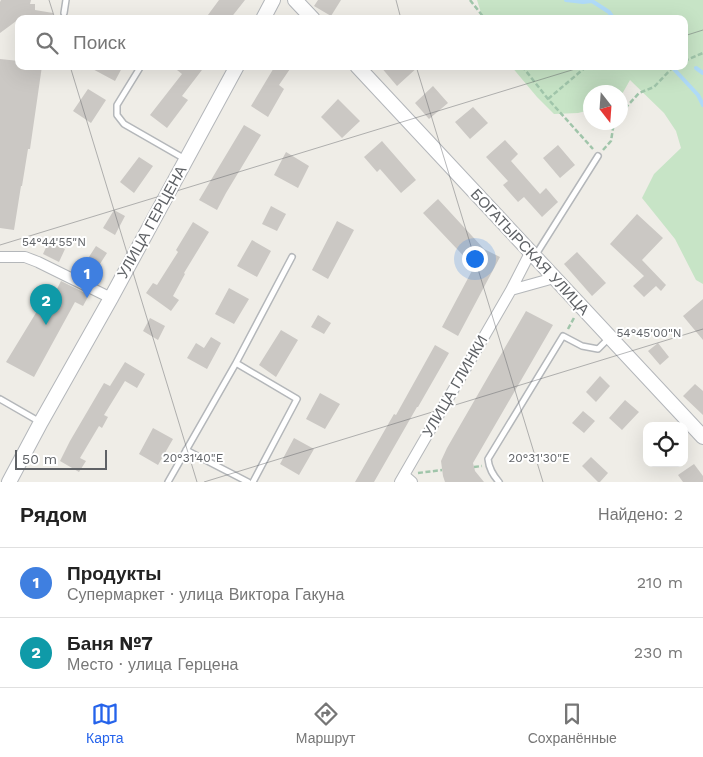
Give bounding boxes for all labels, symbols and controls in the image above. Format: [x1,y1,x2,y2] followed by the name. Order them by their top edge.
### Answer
[15,15,688,70] search box
[33,29,61,57] icon: search
[73,31,126,54] text: Поиск
[583,85,628,130] north arrow
[114,163,190,281] street label: УЛИЦА ГЕРЦЕНА
[467,185,593,319] street label: БОГАТЫРСКАЯ УЛИЦА
[22,235,86,249] text: 54°44'55"N
[462,246,488,272] your location
[71,257,103,298] pin: 1
[30,284,62,325] pin: 2
[616,326,682,340] text: 54°45'00"N
[419,332,491,440] street label: УЛИЦА ГЛИНКИ
[643,422,688,467] map controls
[643,422,688,467] button: locate
[15,447,108,470] scale bar
[22,451,57,467] text: 50 m
[163,451,224,465] text: 20°31'40"E
[508,451,570,465] text: 20°31'30"E
[20,502,87,527] text: Рядом
[598,505,683,524] text: Найдено: 2
[67,562,162,585] text: Продукты
[33,573,39,592] text: 1
[637,573,683,592] text: 210 m
[67,585,344,604] text: Супермаркет · улица Виктора Гакуна
[67,632,153,655] text: Баня №7
[31,643,41,662] text: 2
[634,643,683,662] text: 230 m
[67,655,238,674] text: Место · улица Герцена
[86,700,124,746] tab: Карта
[296,700,355,746] tab: Маршрут
[528,700,617,746] tab: Сохранённые

